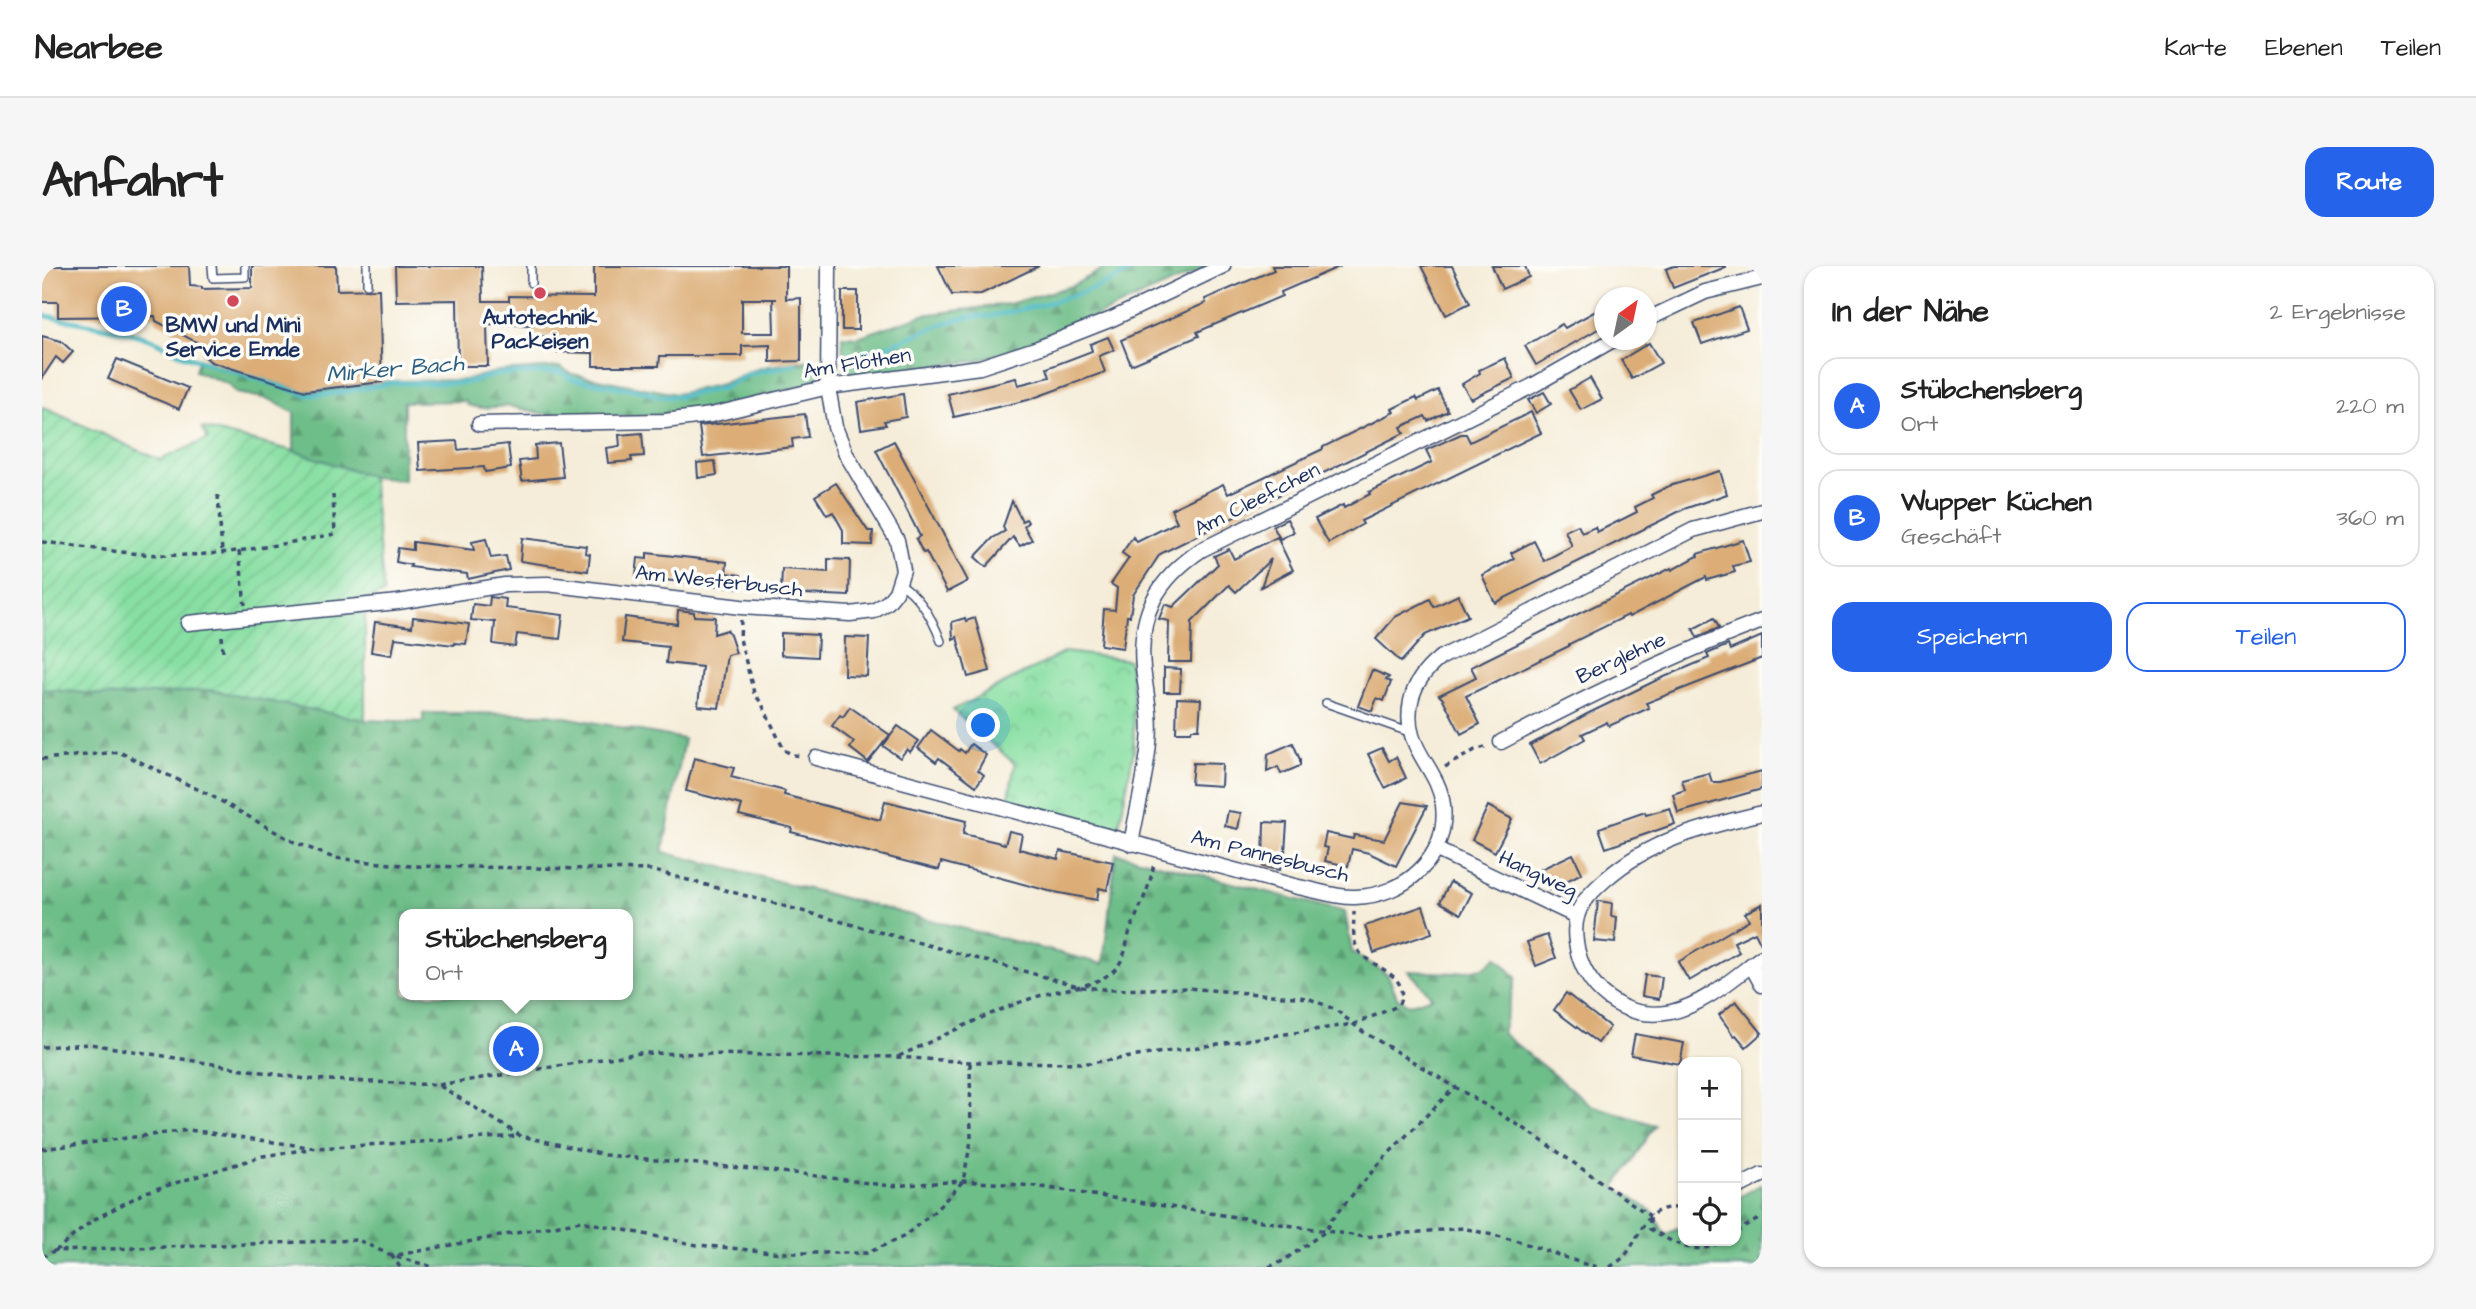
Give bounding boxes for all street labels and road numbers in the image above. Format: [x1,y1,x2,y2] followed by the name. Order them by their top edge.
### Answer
[801,340,913,386] street label: Am Flöthen
[1189,455,1325,543] street label: Am Cleefchen
[634,558,805,604] street label: Am Westerbusch
[1572,625,1671,693] street label: Berglehne
[1188,822,1353,890] street label: Am Pannesbusch
[1493,843,1582,907] street label: Hangweg

